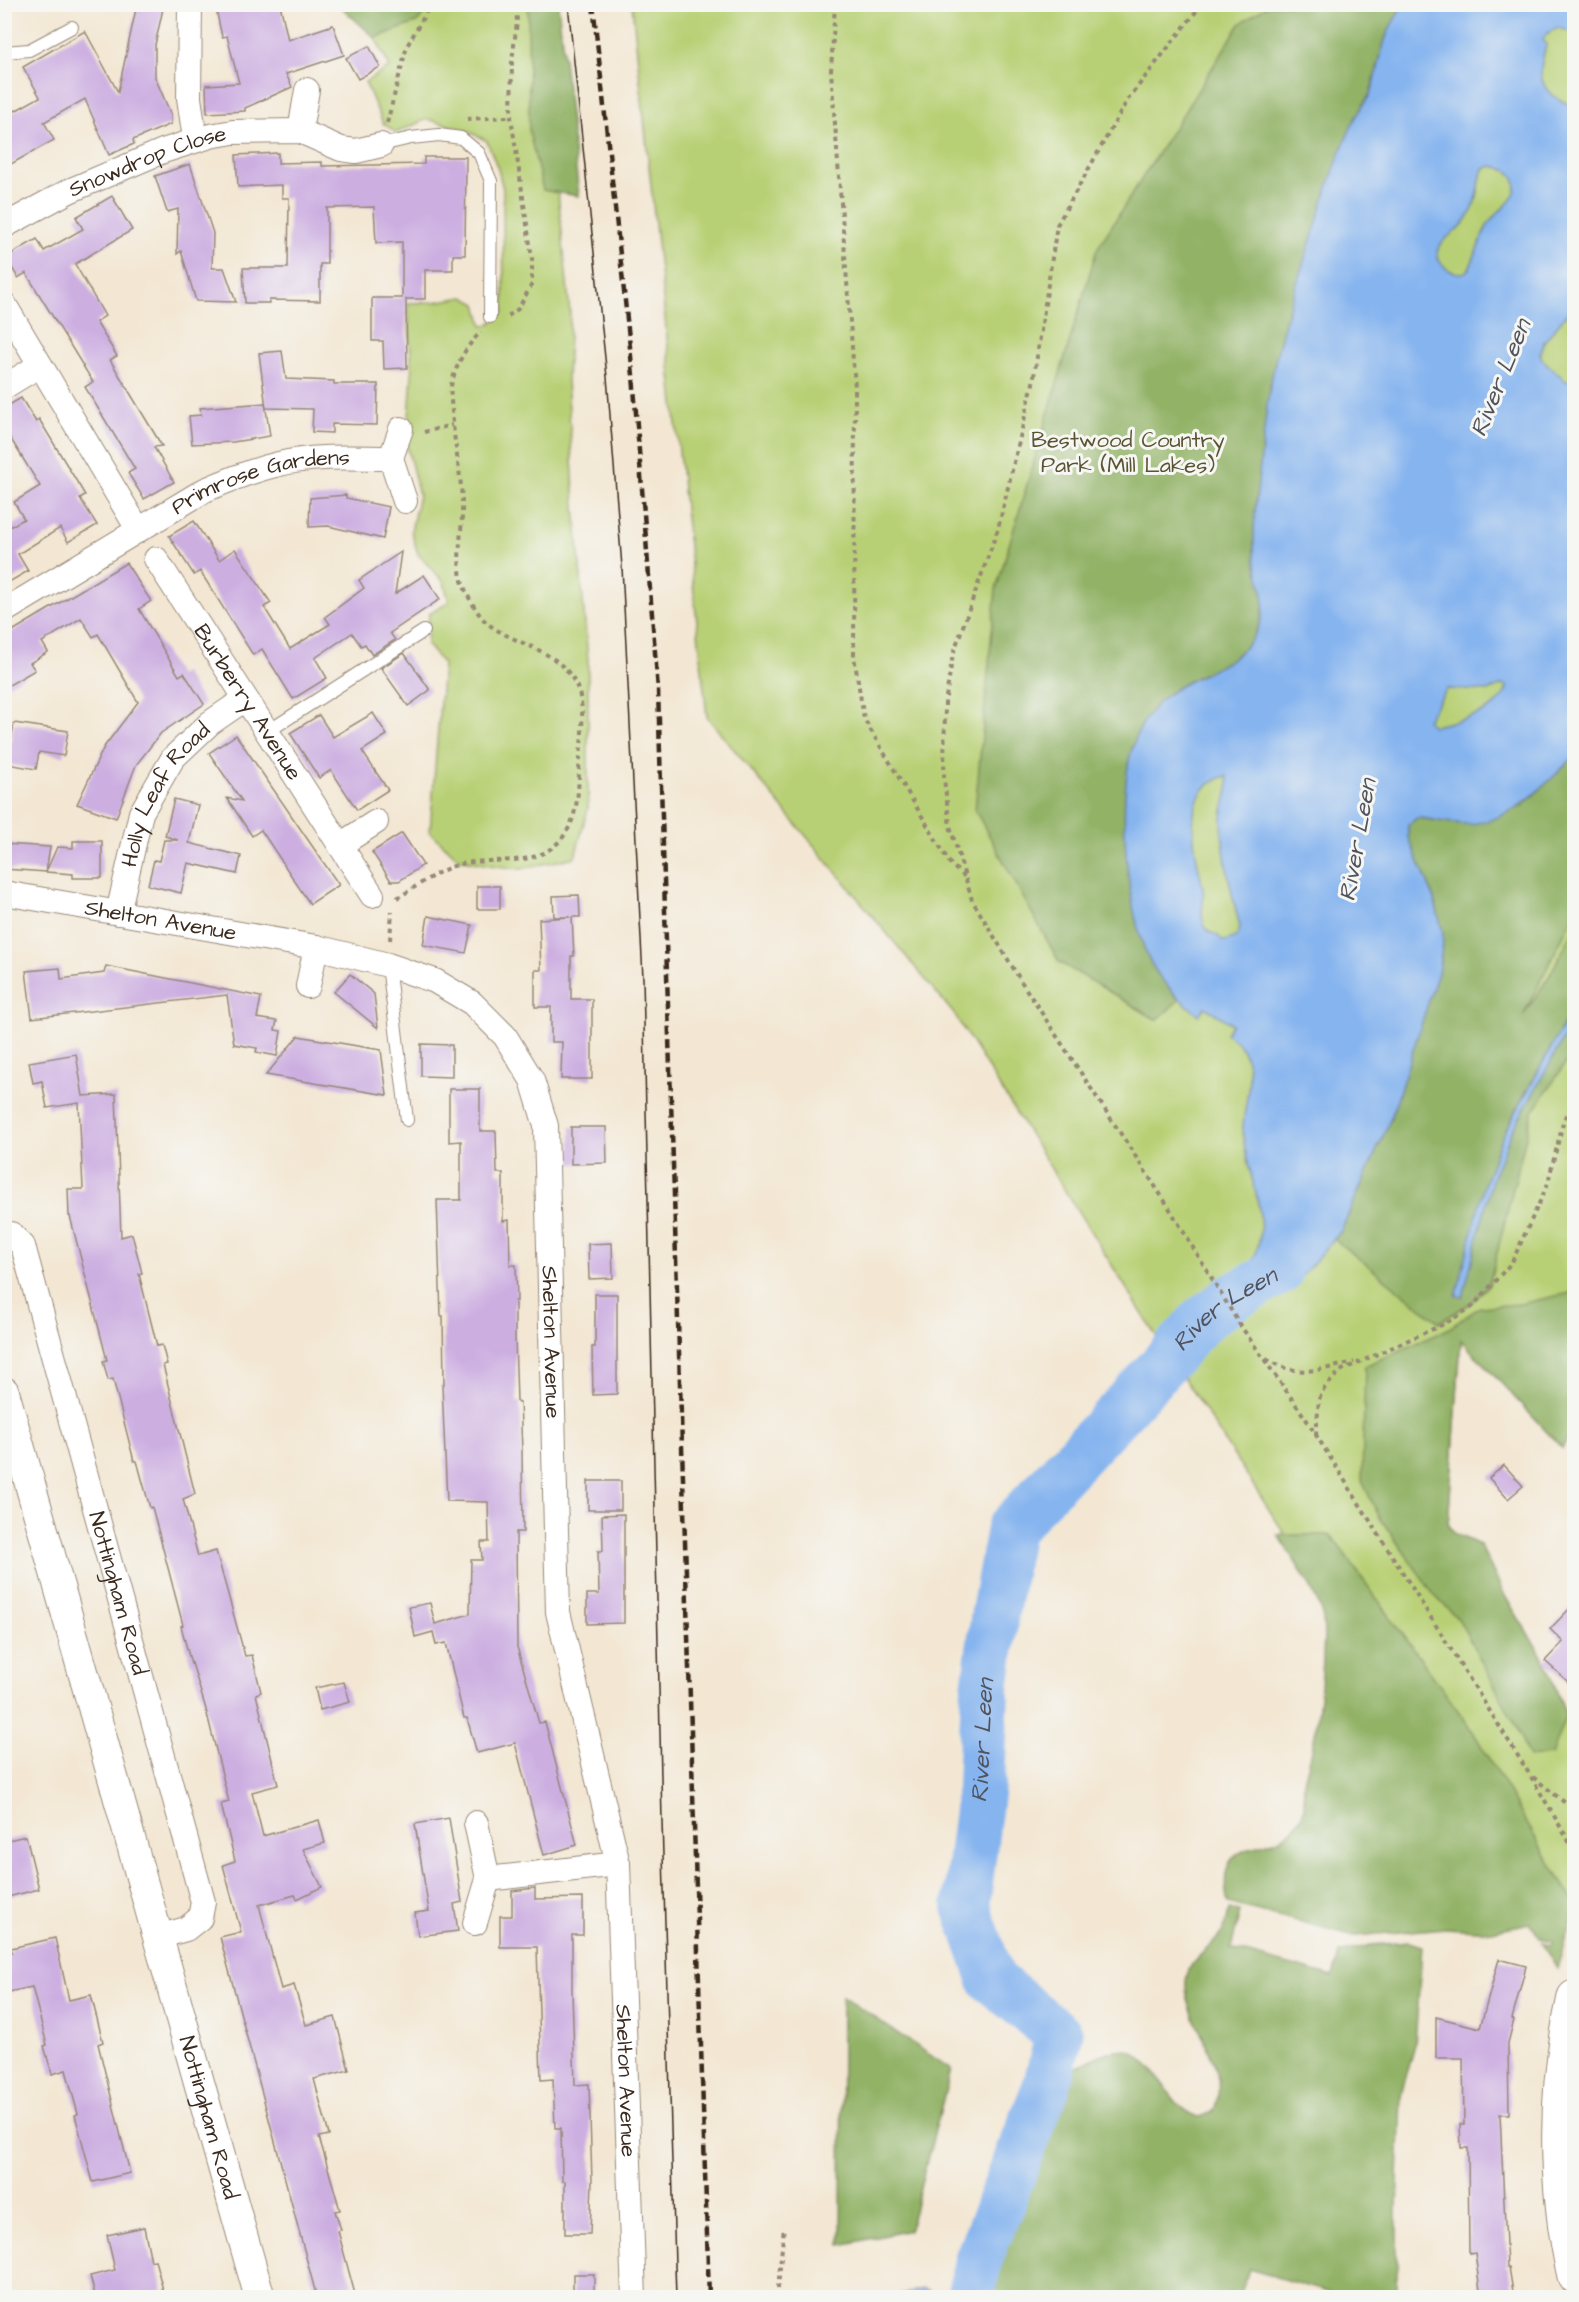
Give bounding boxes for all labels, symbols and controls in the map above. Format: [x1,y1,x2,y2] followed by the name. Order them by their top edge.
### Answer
[64,118,228,205] street label: Snowdrop Close
[1462,312,1541,442] water label: River Leen
[1031,425,1225,481] park label: Bestwood Country Park (Mill Lakes)
[165,442,350,522] street label: Primrose Gardens
[186,618,310,786] street label: Burberry Avenue
[114,715,217,870] street label: Holly Leaf Road
[1331,774,1386,904] water label: River Leen
[83,892,239,948] street label: Shelton Avenue
[1165,1258,1285,1359] water label: River Leen
[534,1265,569,1419] street label: Shelton Avenue
[81,1508,155,1678] street label: Nottingham Road
[962,1675,1003,1804] water label: River Leen
[608,2004,644,2158] street label: Shelton Avenue
[171,2032,247,2203] street label: Nottingham Road

